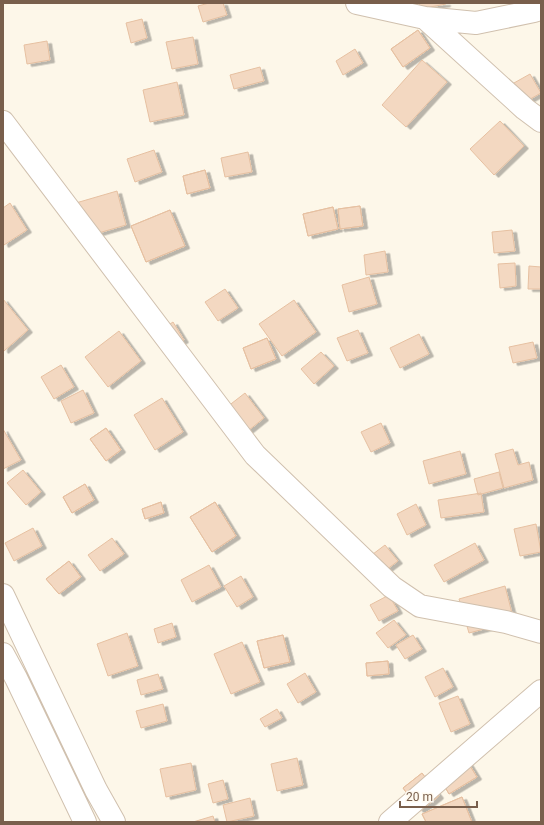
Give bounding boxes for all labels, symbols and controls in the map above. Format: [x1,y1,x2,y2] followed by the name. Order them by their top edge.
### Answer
[400,783,477,809] scale bar
[406,790,433,804] text: 20 m

